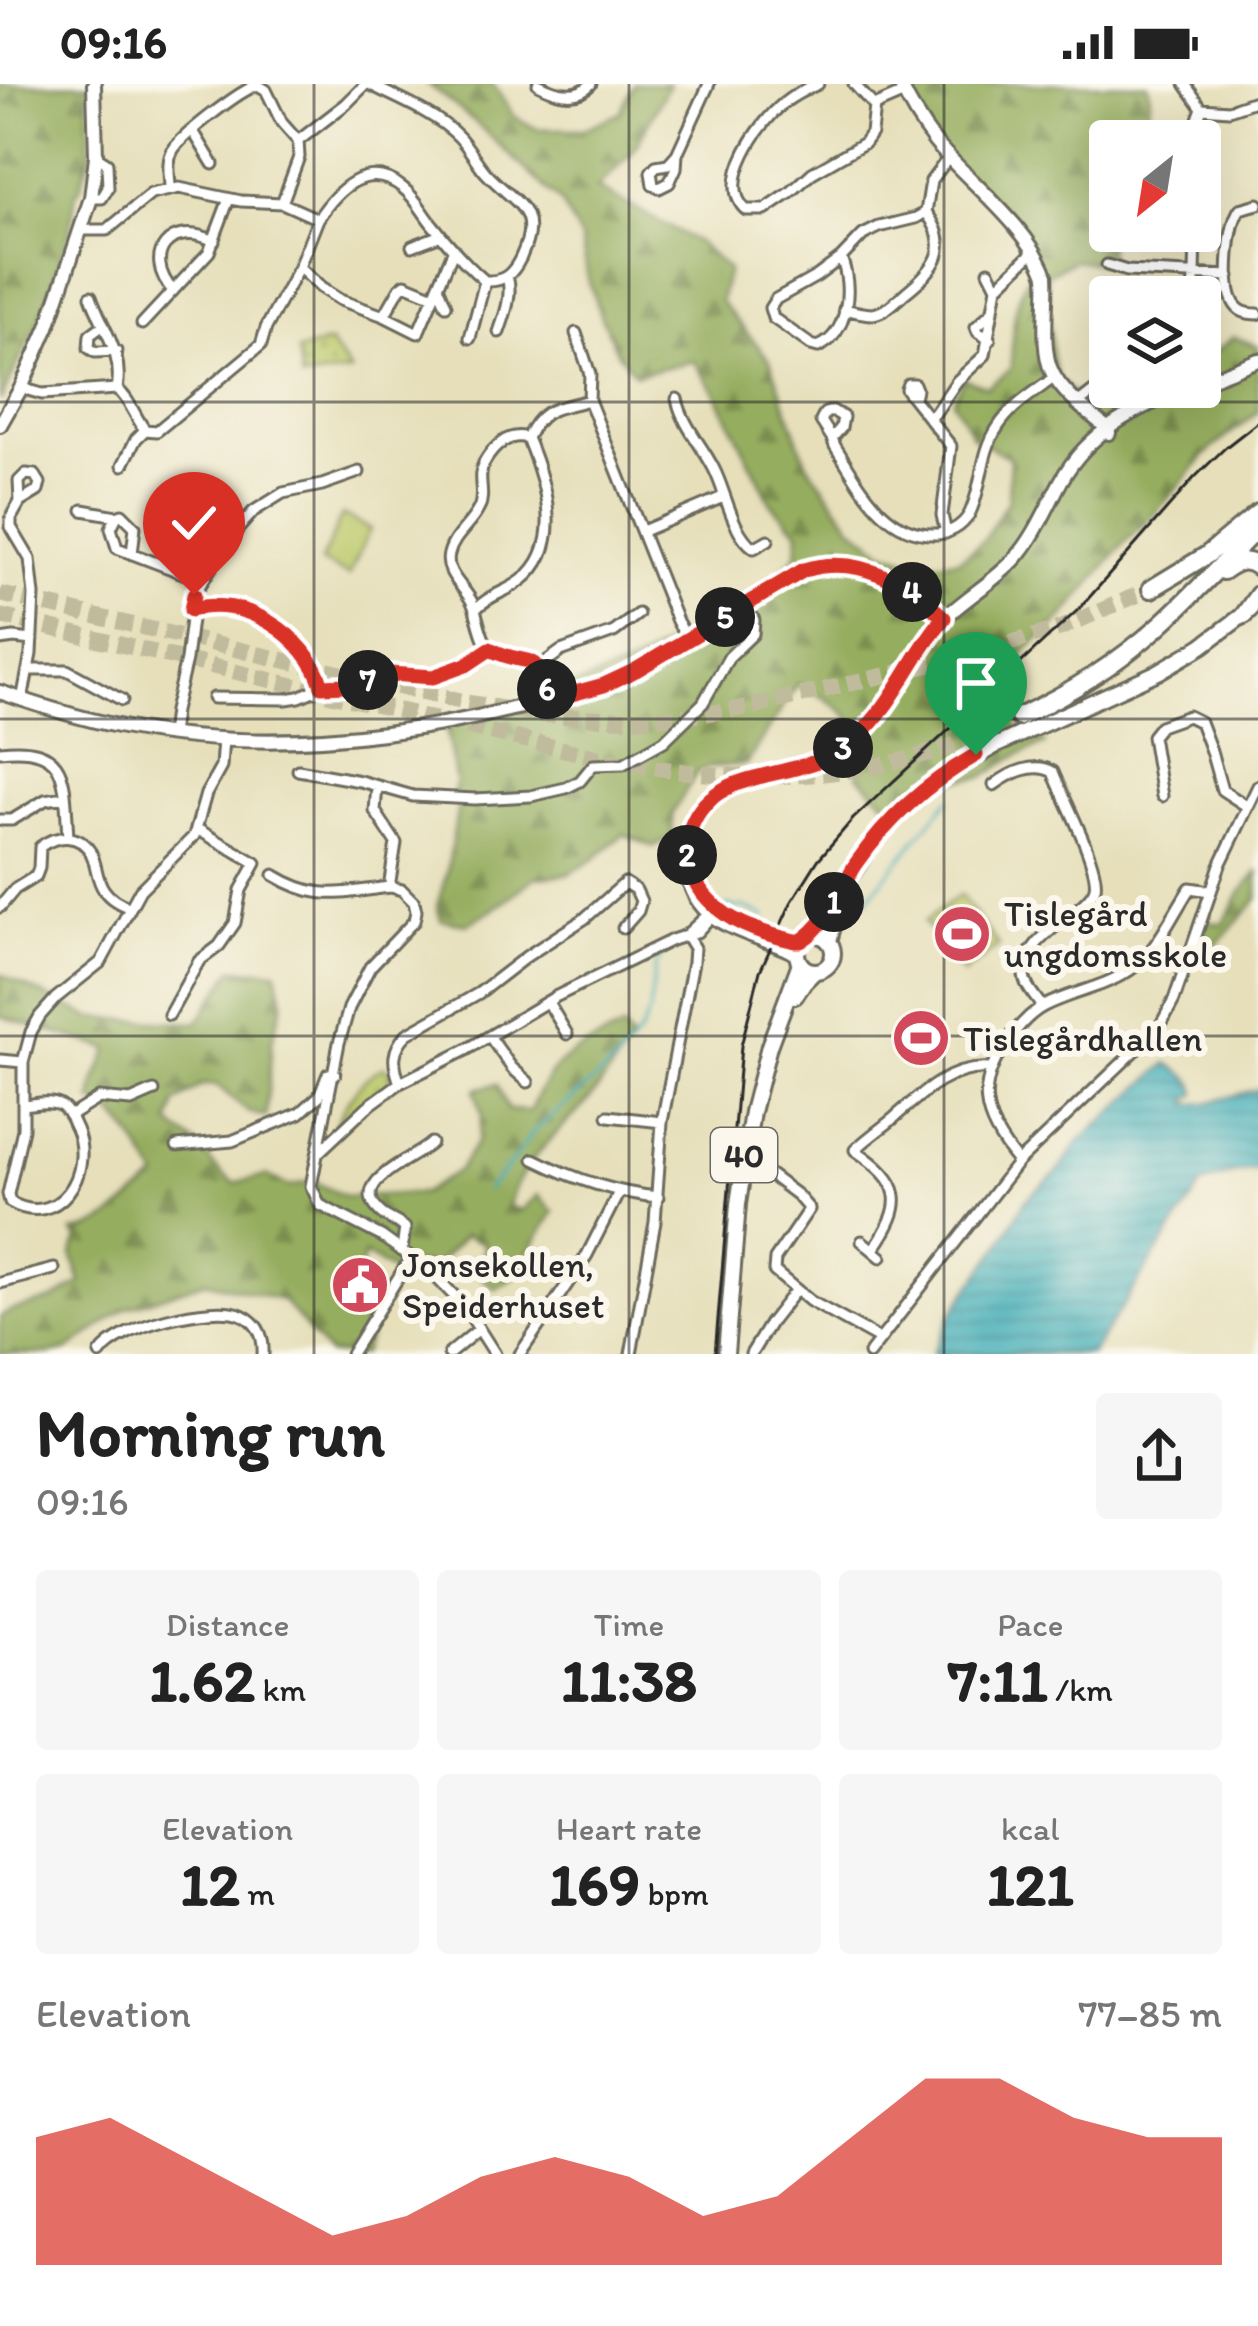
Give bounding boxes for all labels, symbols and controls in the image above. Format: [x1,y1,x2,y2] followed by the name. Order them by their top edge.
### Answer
[60,15,167,69] text: 09:16
[1089,120,1221,252] north arrow
[1089,120,1221,408] map controls
[1089,276,1221,408] button: layers
[143,472,245,595] pin
[161,490,227,556] icon: check
[882,562,942,622] pin: 4
[902,572,922,611] text: 4
[695,587,755,647] pin: 5
[716,597,734,636] text: 5
[925,632,1027,755] pin
[338,650,398,710] pin: 7
[943,650,1009,716] icon: arrive
[517,659,577,719] pin: 6
[360,660,376,699] text: 7
[538,669,556,708] text: 6
[813,718,873,778] pin: 3
[834,728,852,767] text: 3
[657,825,717,885] pin: 2
[678,835,696,874] text: 2
[804,872,864,932] pin: 1
[826,882,842,921] text: 1
[1004,892,1227,976] place label: Tislegård ungdomsskole
[931,903,993,965] sports icon: Tislegård ungdomsskole
[890,1007,952,1069] sports icon: Tislegårdhallen
[963,1017,1202,1060] place label: Tislegårdhallen
[711,1128,777,1182] road number: 40
[402,1243,605,1327] place label: Jonsekollen, Speiderhuset
[329,1254,391,1316] public building icon: Jonsekollen, Speiderhuset
[36,1393,385,1473] text: Morning run
[1096,1393,1222,1519] button: share
[36,1478,129,1525] text: 09:16
[166,1605,289,1644] text: Distance
[594,1605,664,1644] text: Time
[997,1605,1063,1644] text: Pace
[149,1644,255,1716] text: 1.62
[561,1644,697,1716] text: 11:38
[948,1644,1048,1716] text: 7:11
[255,1670,306,1709] text: km
[1048,1670,1113,1709] text: /km
[162,1809,293,1848] text: Elevation
[556,1809,702,1848] text: Heart rate
[1001,1809,1060,1848] text: kcal
[180,1848,240,1920] text: 12
[549,1848,640,1920] text: 169
[987,1848,1074,1920] text: 121
[240,1874,275,1913] text: m
[640,1874,709,1913] text: bpm
[36,1990,191,2037] text: Elevation
[1078,1990,1222,2037] text: 77–85 m

